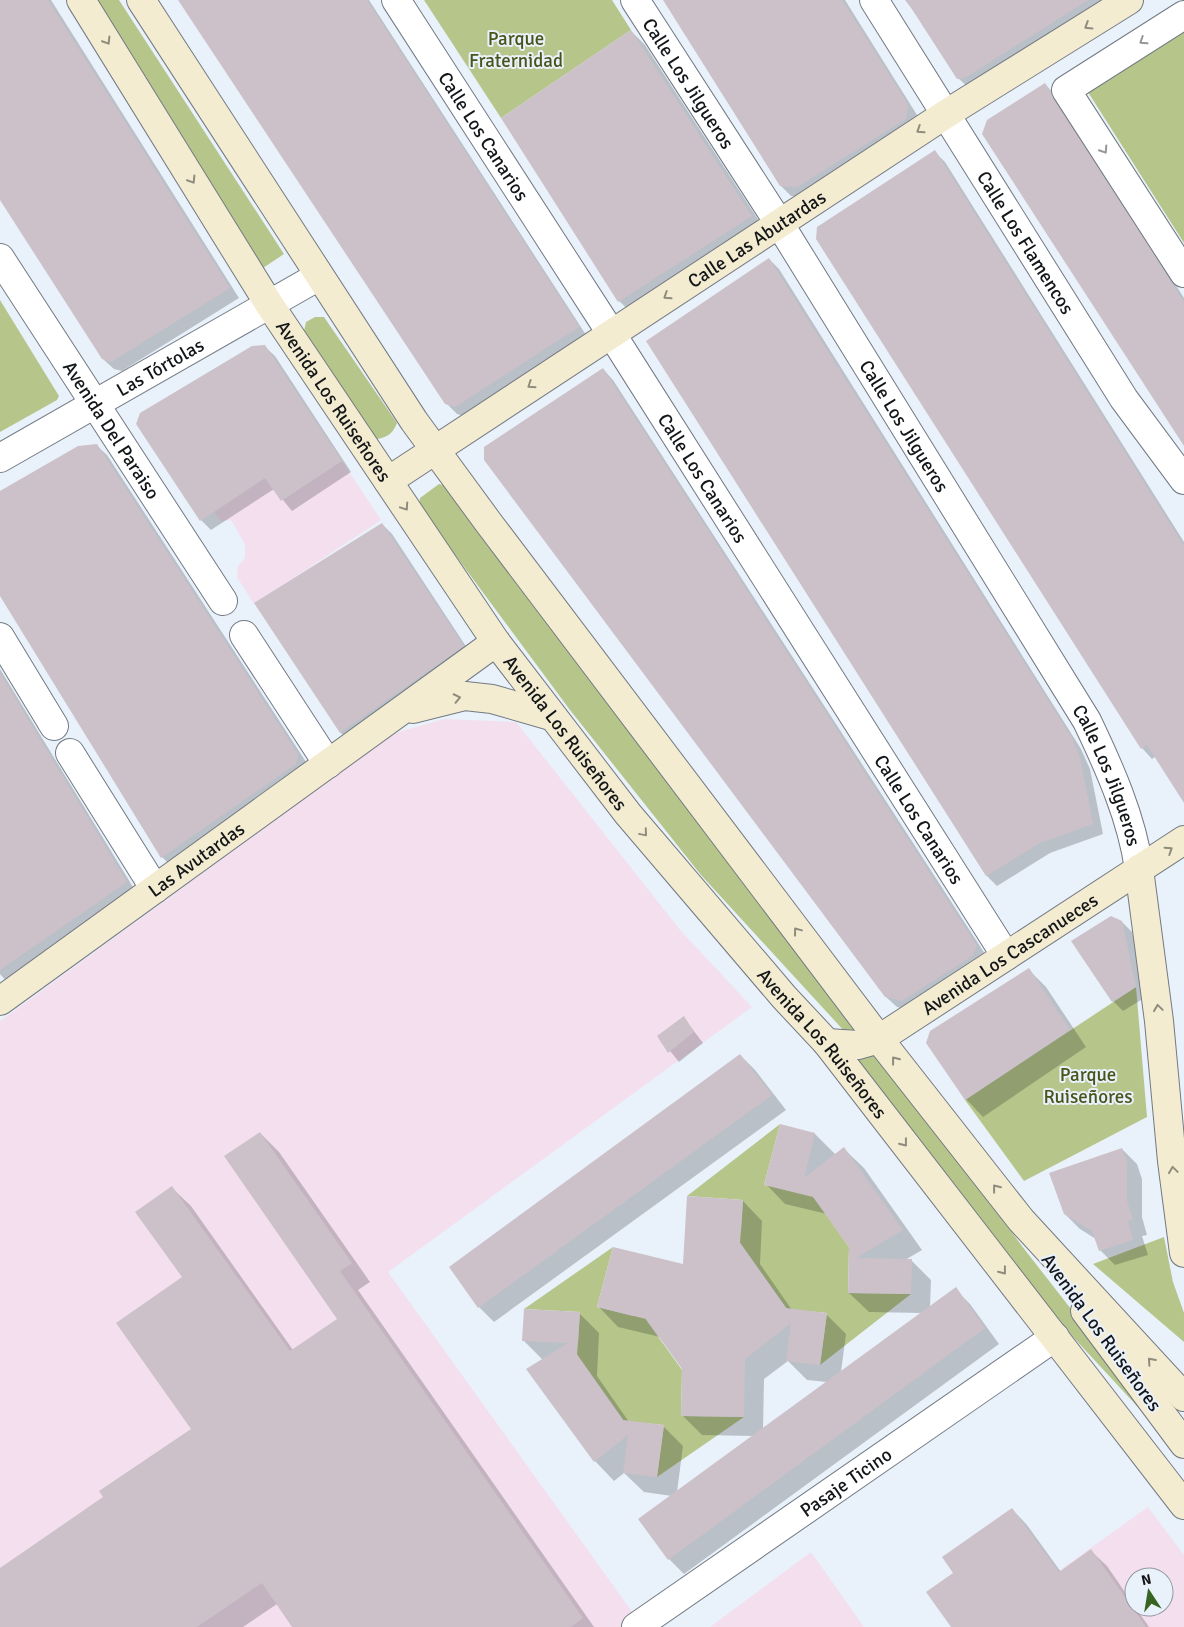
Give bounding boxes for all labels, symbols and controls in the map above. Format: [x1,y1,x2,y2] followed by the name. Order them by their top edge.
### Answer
[637,14,739,154] street label: Calle Los Jilgueros
[1084,19,1093,29] one-way arrow
[469,27,563,73] park label: Parque Fraternidad
[1139,35,1149,44] one-way arrow
[100,36,110,45] one-way arrow
[433,68,534,206] street label: Calle Los Canarios
[917,124,926,134] one-way arrow
[1098,145,1108,154] one-way arrow
[971,167,1079,319] street label: Calle Los Flamencos
[186,174,196,183] one-way arrow
[683,185,831,294] street label: Calle Las Abutardas
[663,290,673,299] one-way arrow
[270,316,396,487] street label: Avenida Los Ruiseñores
[112,333,208,402] street label: Las Tórtolas
[854,356,954,497] street label: Calle Los Jilgueros
[57,357,165,504] street label: Avenida Del Paraiso
[528,379,537,389] one-way arrow
[652,409,752,548] street label: Calle Los Canarios
[399,501,408,510] one-way arrow
[498,651,632,816] street label: Avenida Los Ruiseñores
[452,693,461,703] one-way arrow
[1067,700,1145,849] street label: Calle Los Jilgueros
[868,750,968,889] street label: Calle Los Canarios
[144,817,250,903] street label: Las Avutardas
[638,827,647,836] one-way arrow
[1163,846,1172,856] one-way arrow
[918,888,1103,1021] street label: Avenida Los Cascanueces
[794,927,803,937] one-way arrow
[752,963,892,1124] street label: Avenida Los Ruiseñores
[1153,1004,1164,1012] one-way arrow
[893,1057,901,1066] one-way arrow
[1044,1063,1133,1109] park label: Parque Ruiseñores
[898,1137,906,1146] one-way arrow
[1168,1166,1179,1174] one-way arrow
[994,1185,1002,1194] one-way arrow
[1036,1249,1167,1416] street label: Avenida Los Ruiseñores
[998,1265,1006,1274] one-way arrow
[1148,1357,1157,1366] one-way arrow
[796,1443,897,1523] street label: Pasaje Ticino
[1124,1567,1174,1617] north arrow
[1140,1570,1153,1589] text: N

